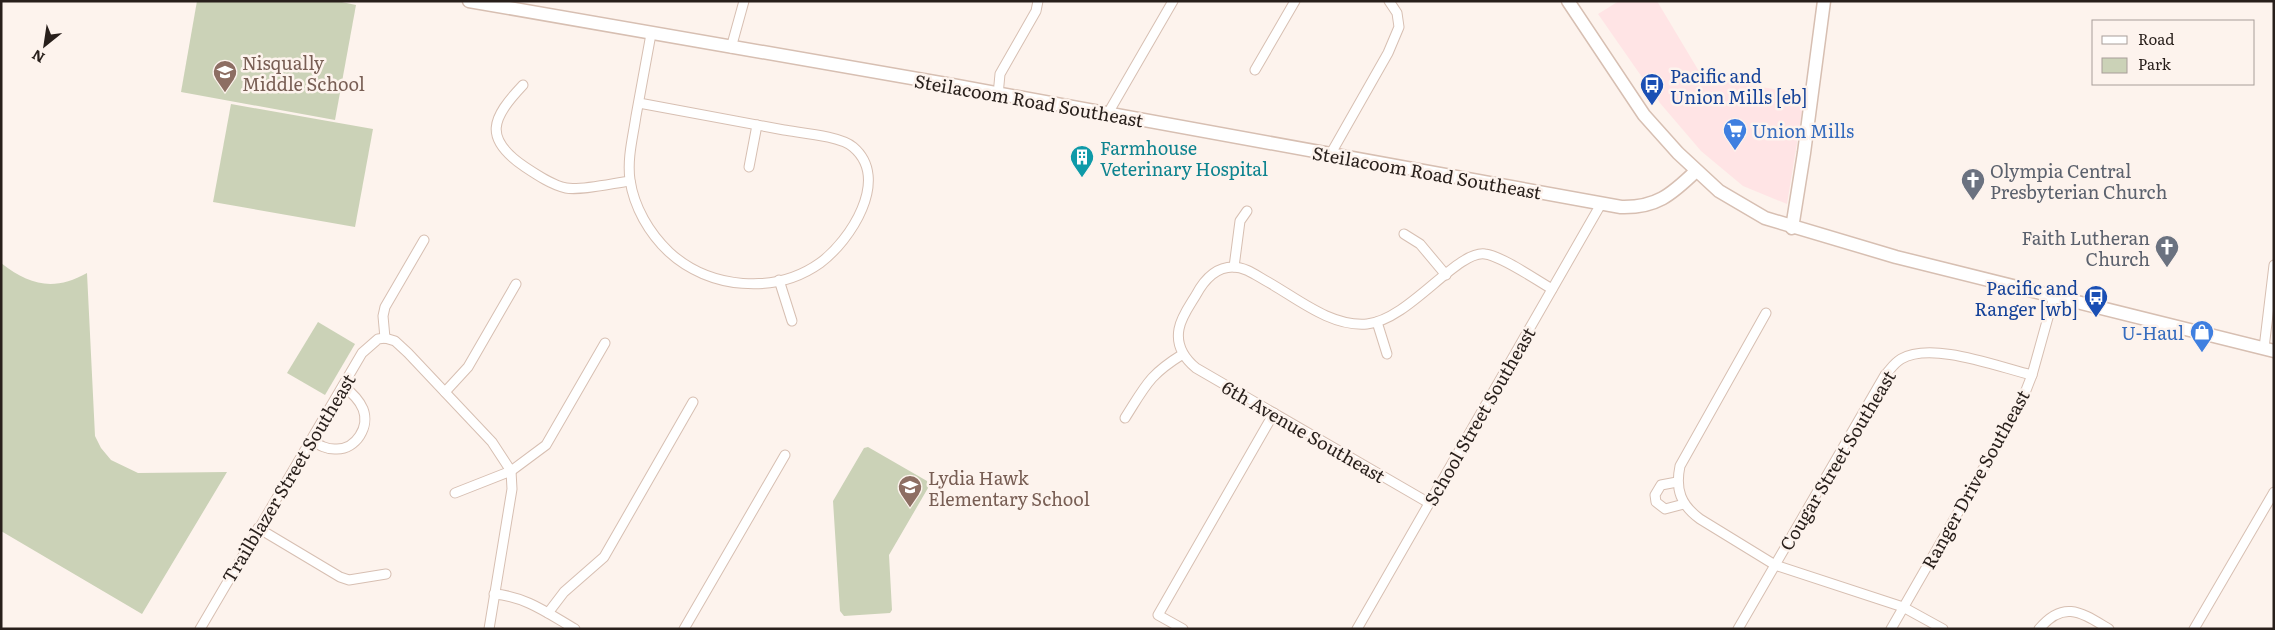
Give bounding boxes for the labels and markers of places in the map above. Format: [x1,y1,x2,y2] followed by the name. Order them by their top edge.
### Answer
[242,49,365,97] place label: Nisqually Middle School
[212,59,238,93] school or university icon: Nisqually Middle School
[1670,62,1807,110] place label: Pacific and Union Mills [eb]
[1639,72,1665,106] bus stop icon: Pacific and Union Mills [eb]
[1722,117,1748,151] supermarket icon: Union Mills
[1752,117,1854,144] place label: Union Mills
[1100,134,1268,182] place label: Farmhouse Veterinary Hospital
[1069,144,1095,178] building icon: Farmhouse Veterinary Hospital
[1990,157,2167,205] place label: Olympia Central Presbyterian Church
[1960,167,1986,201] church icon: Olympia Central Presbyterian Church
[2021,224,2150,272] place label: Faith Lutheran Church
[2154,234,2180,268] church icon: Faith Lutheran Church
[1974,274,2078,322] place label: Pacific and Ranger [wb]
[2083,284,2109,318] bus stop icon: Pacific and Ranger [wb]
[2121,319,2184,346] place label: U-Haul
[2189,319,2215,353] shop icon: U-Haul
[928,464,1090,512] place label: Lydia Hawk Elementary School
[897,474,923,508] school or university icon: Lydia Hawk Elementary School

